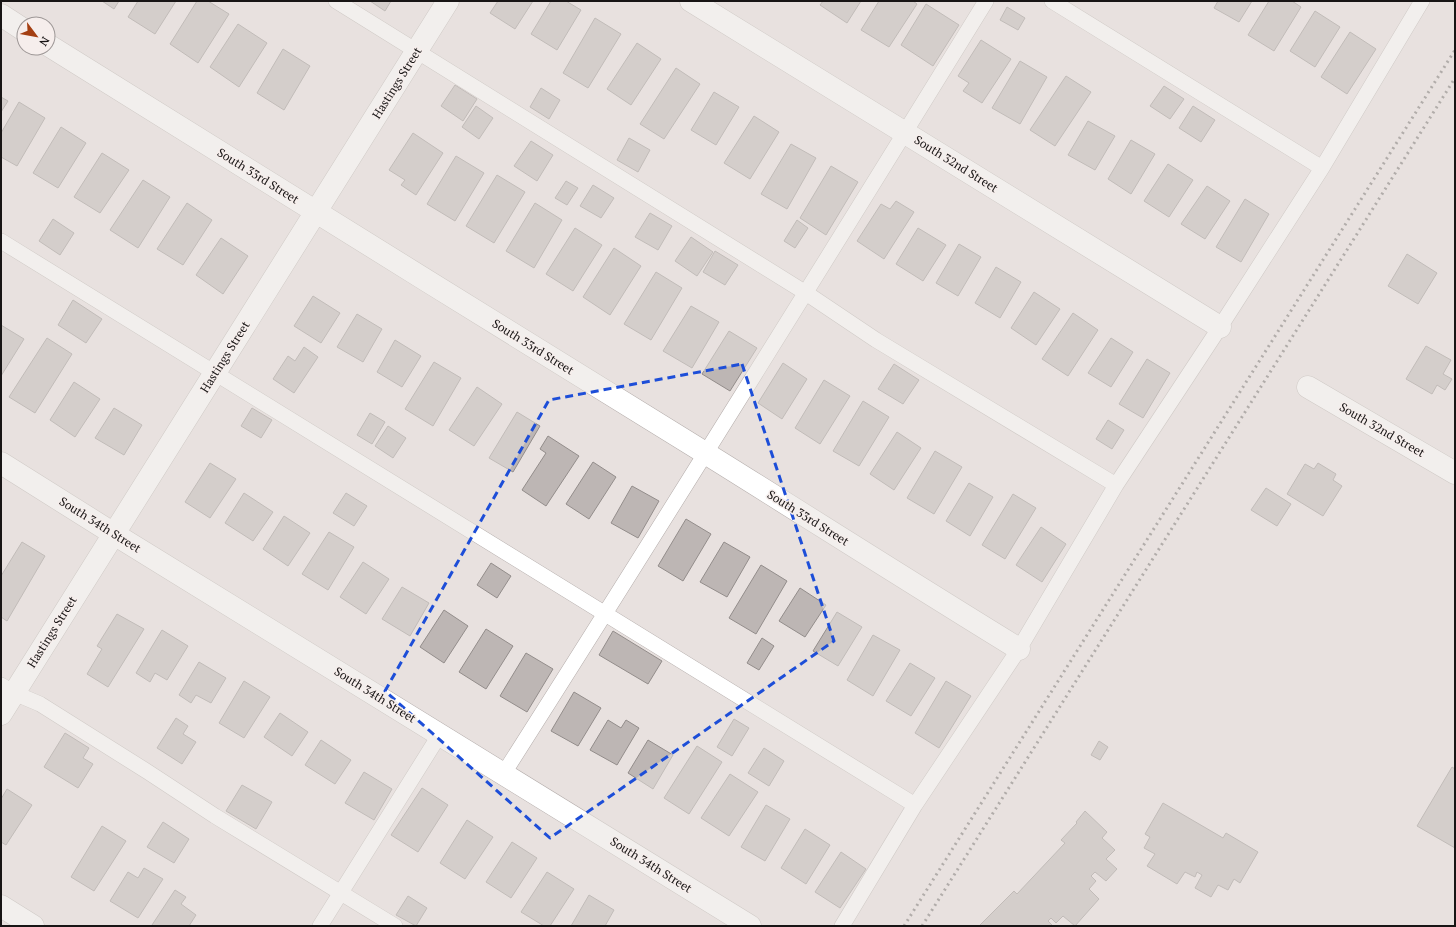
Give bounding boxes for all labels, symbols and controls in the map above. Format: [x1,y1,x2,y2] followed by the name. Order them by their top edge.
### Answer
[16,16,56,56] north arrow
[36,34,53,49] text: N
[369,44,425,121] street label: Hastings Street
[912,132,1001,196] street label: South 32nd Street
[215,144,302,207] street label: South 33rd Street
[490,315,577,378] street label: South 33rd Street
[197,318,253,395] street label: Hastings Street
[1337,399,1428,460] street label: South 32nd Street
[765,486,852,549] street label: South 33rd Street
[57,493,144,556] street label: South 34th Street
[24,593,80,670] street label: Hastings Street
[332,663,419,726] street label: South 34th Street
[608,833,695,896] street label: South 34th Street

